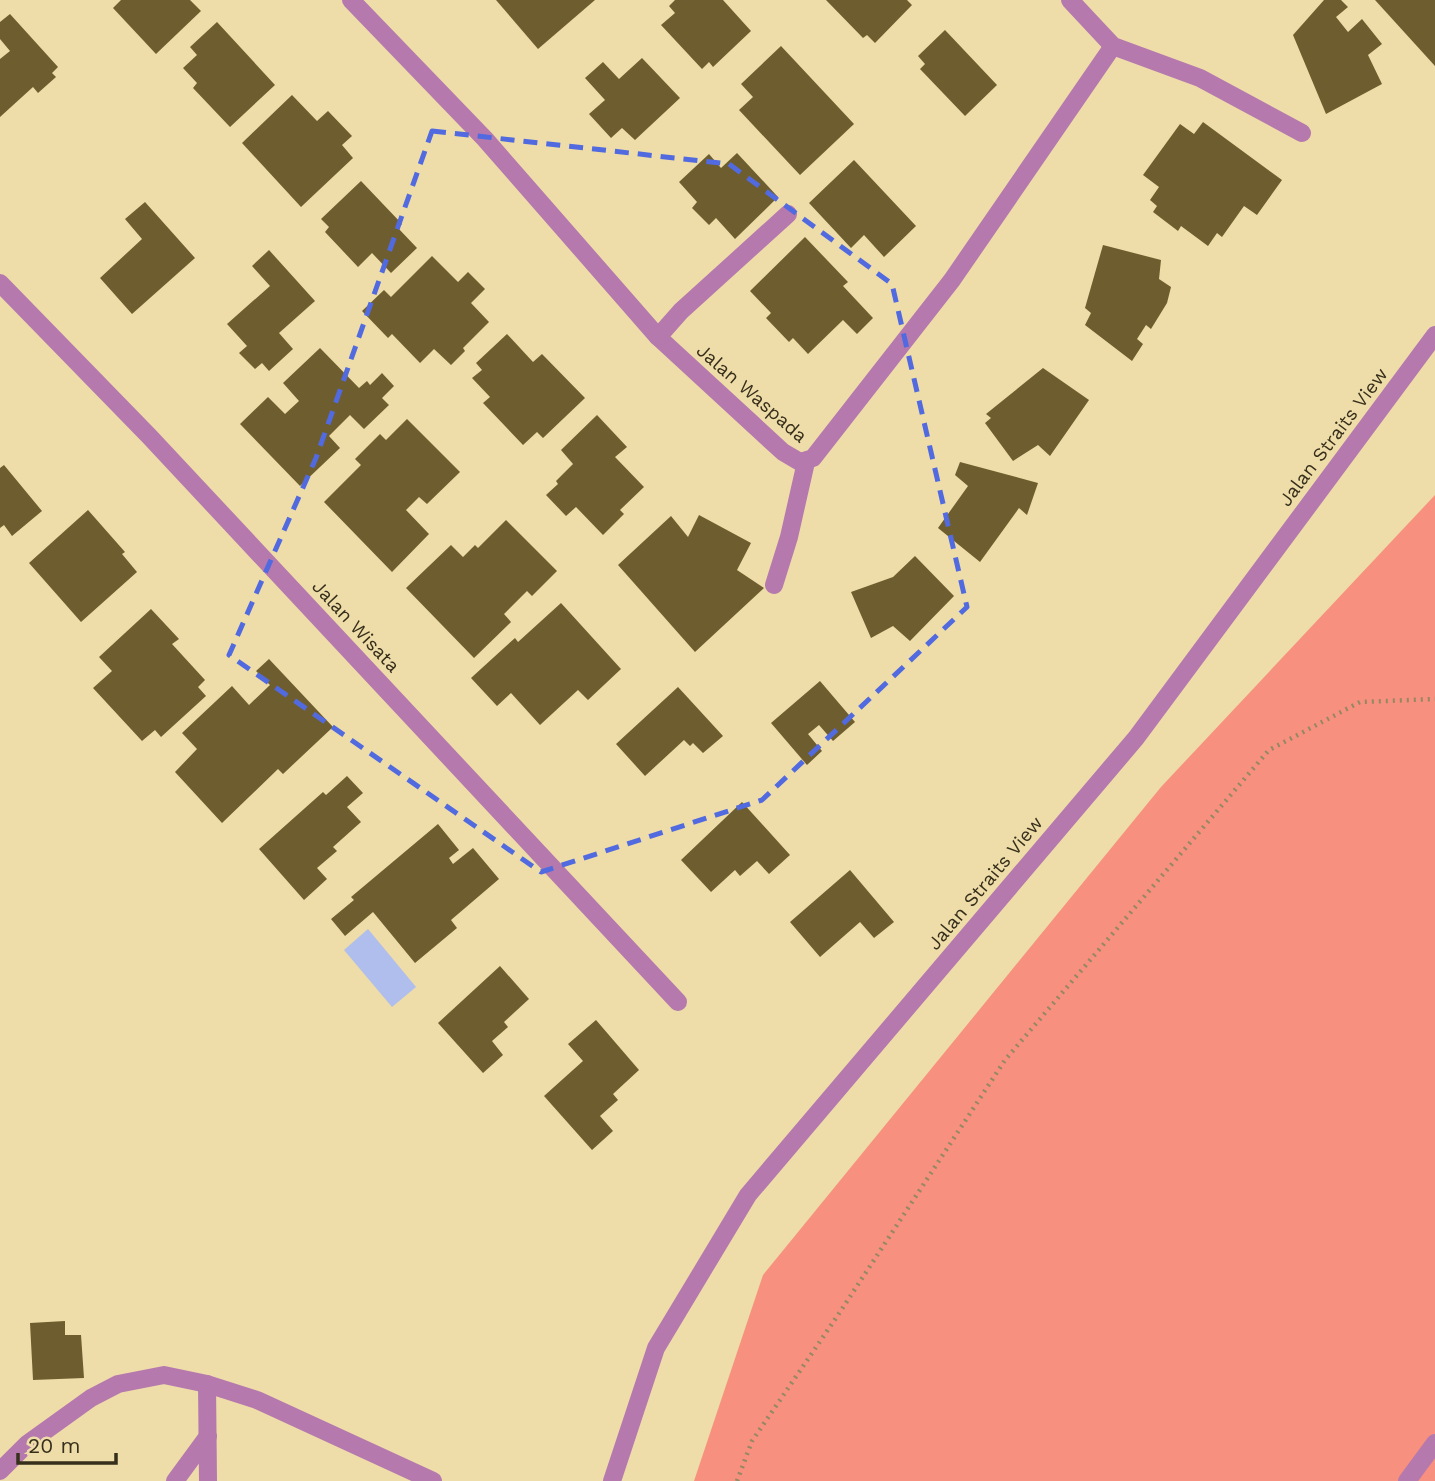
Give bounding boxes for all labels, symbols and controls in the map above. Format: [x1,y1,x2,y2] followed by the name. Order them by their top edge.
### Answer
[692,339,812,447] street label: Jalan Waspada
[1274,363,1393,511] street label: Jalan Straits View
[307,575,405,677] street label: Jalan Wisata
[922,811,1048,954] street label: Jalan Straits View
[18,1422,116,1466] scale bar
[28,1433,80,1458] text: 20 m

